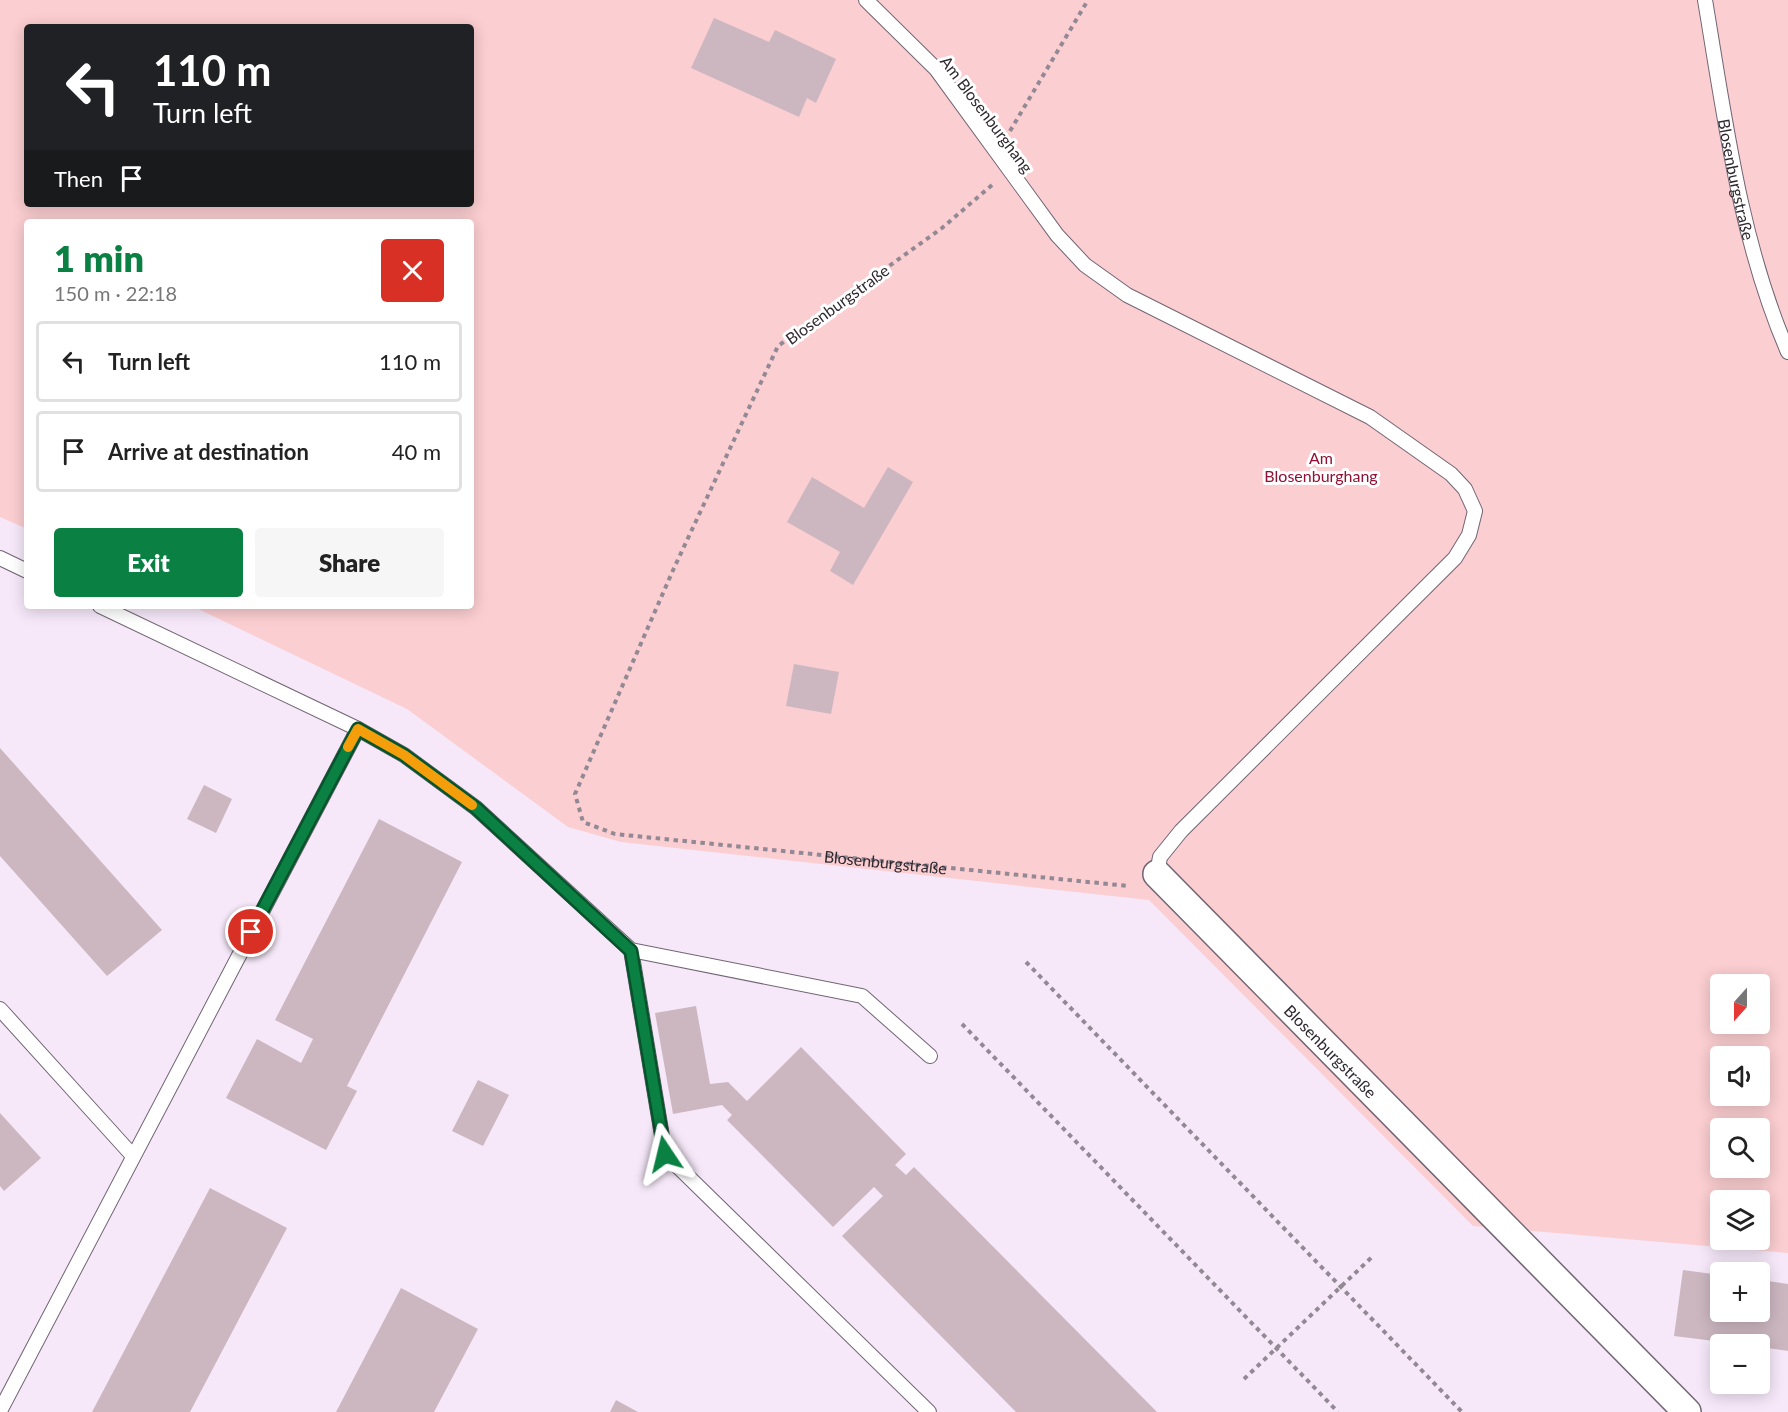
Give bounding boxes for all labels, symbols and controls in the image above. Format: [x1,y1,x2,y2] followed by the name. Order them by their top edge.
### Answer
[153,45,271,95] text: 110 m
[54,48,132,126] icon: left
[937,52,1037,176] street label: Am Blosenburghang
[153,96,252,129] text: Turn left
[1715,117,1759,242] street label: Blosenburgstraße
[115,162,148,195] icon: arrive
[54,165,103,192] text: Then
[54,236,144,280] text: 1 min
[381,239,444,302] button: close
[782,260,892,348] street label: Blosenburgstraße
[54,281,177,305] text: 150 m · 22:18
[57,345,90,378] icon: left
[108,348,190,375] text: Turn left
[379,348,441,375] text: 110 m
[57,435,90,468] icon: arrive
[108,438,309,465] text: Arrive at destination
[392,438,441,465] text: 40 m
[1264,448,1378,485] park label: Am Blosenburghang
[54,528,243,597] button: Exit
[255,528,444,597] button: Share
[823,846,948,877] street label: Blosenburgstraße
[225,906,276,957] pin
[234,915,267,948] icon: arrive
[1710,974,1770,1034] north arrow
[1710,974,1770,1394] map controls
[1281,1000,1381,1101] street label: Blosenburgstraße
[1710,1046,1770,1106] button: sound
[1710,1118,1770,1178] button: search
[633,1122,697,1186] position arrow
[1710,1190,1770,1250] button: layers
[1710,1262,1770,1322] button: +
[1710,1334,1770,1394] button: −

